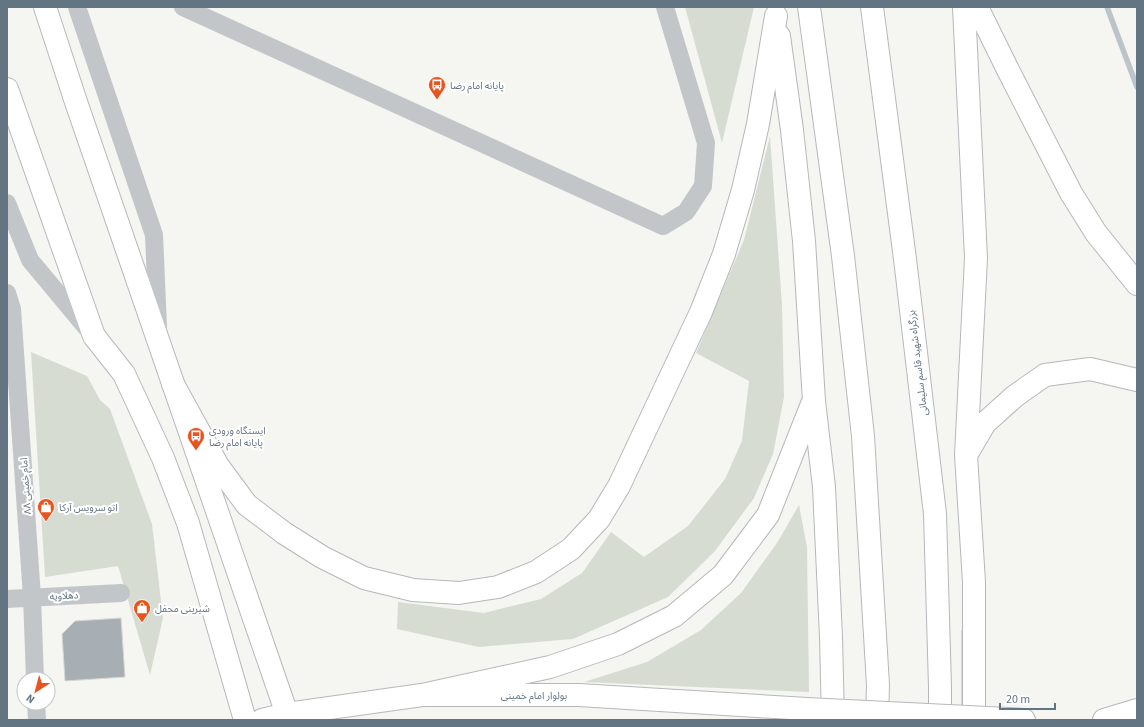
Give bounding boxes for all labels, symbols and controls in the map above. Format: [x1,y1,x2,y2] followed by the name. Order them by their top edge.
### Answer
[427,75,447,100] bus stop icon: پایانه امام رضا
[450,79,504,94] place label: پایانه امام رضا
[905,309,931,416] street label: بزرگراه شهید قاسم سلیمانی
[209,424,266,451] place label: ایستگاه ورودی پایانه امام رضا
[186,426,206,451] bus stop icon: ایستگاه ورودی پایانه امام رضا
[17,457,36,515] street label: امام خمینی ۸۸
[36,497,56,522] shop icon: اتو سرویس آرکا
[59,501,118,515] place label: اتو سرویس آرکا
[49,588,79,604] street label: دهلاویه
[132,598,152,623] shop icon: شیرینی محفل
[155,602,210,616] place label: شیرینی محفل
[16,671,56,711] north arrow
[1000,685,1055,711] scale bar
[501,689,567,704] street label: بولوار امام خمینی
[23,690,38,707] text: N
[1006,691,1030,708] text: 20 m

